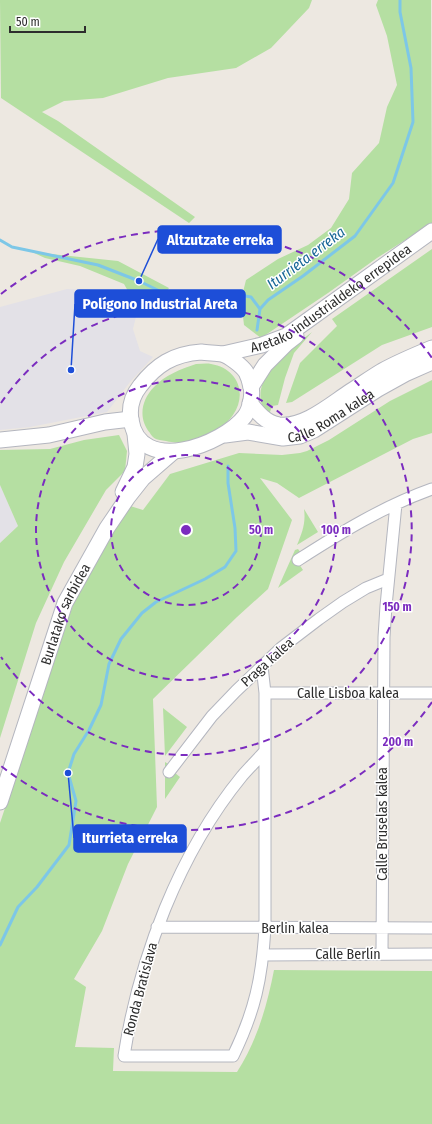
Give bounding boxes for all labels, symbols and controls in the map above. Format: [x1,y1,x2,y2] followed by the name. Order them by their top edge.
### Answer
[10,8,85,34] scale bar
[16,15,40,29] text: 50 m
[263,223,349,293] water label: Iturrieta erreka
[158,226,281,253] callout: Altzutzate erreka
[166,231,274,249] text: Altzutzate erreka
[249,241,415,356] street label: Aretako industrialdeko errepidea
[75,290,245,317] callout: Polígono Industrial Areta
[83,295,238,313] text: Polígono Industrial Areta
[287,386,378,446] street label: Calle Roma kalea
[179,523,193,537] centre of rings
[249,523,273,537] text: 50 m
[321,523,351,537] text: 100 m
[37,561,94,667] street label: Burlatako sarbidea
[382,600,412,614] text: 150 m
[237,634,297,690] street label: Praga kalea
[297,685,399,702] street label: Calle Lisboa kalea
[382,735,413,749] text: 200 m
[374,767,391,881] street label: Calle Bruselas kalea
[74,825,186,852] callout: Iturrieta erreka
[82,829,178,847] text: Iturrieta erreka
[261,920,329,937] street label: Berlin kalea
[120,940,161,1038] street label: Ronda Bratislava
[315,946,381,963] street label: Calle Berlín

